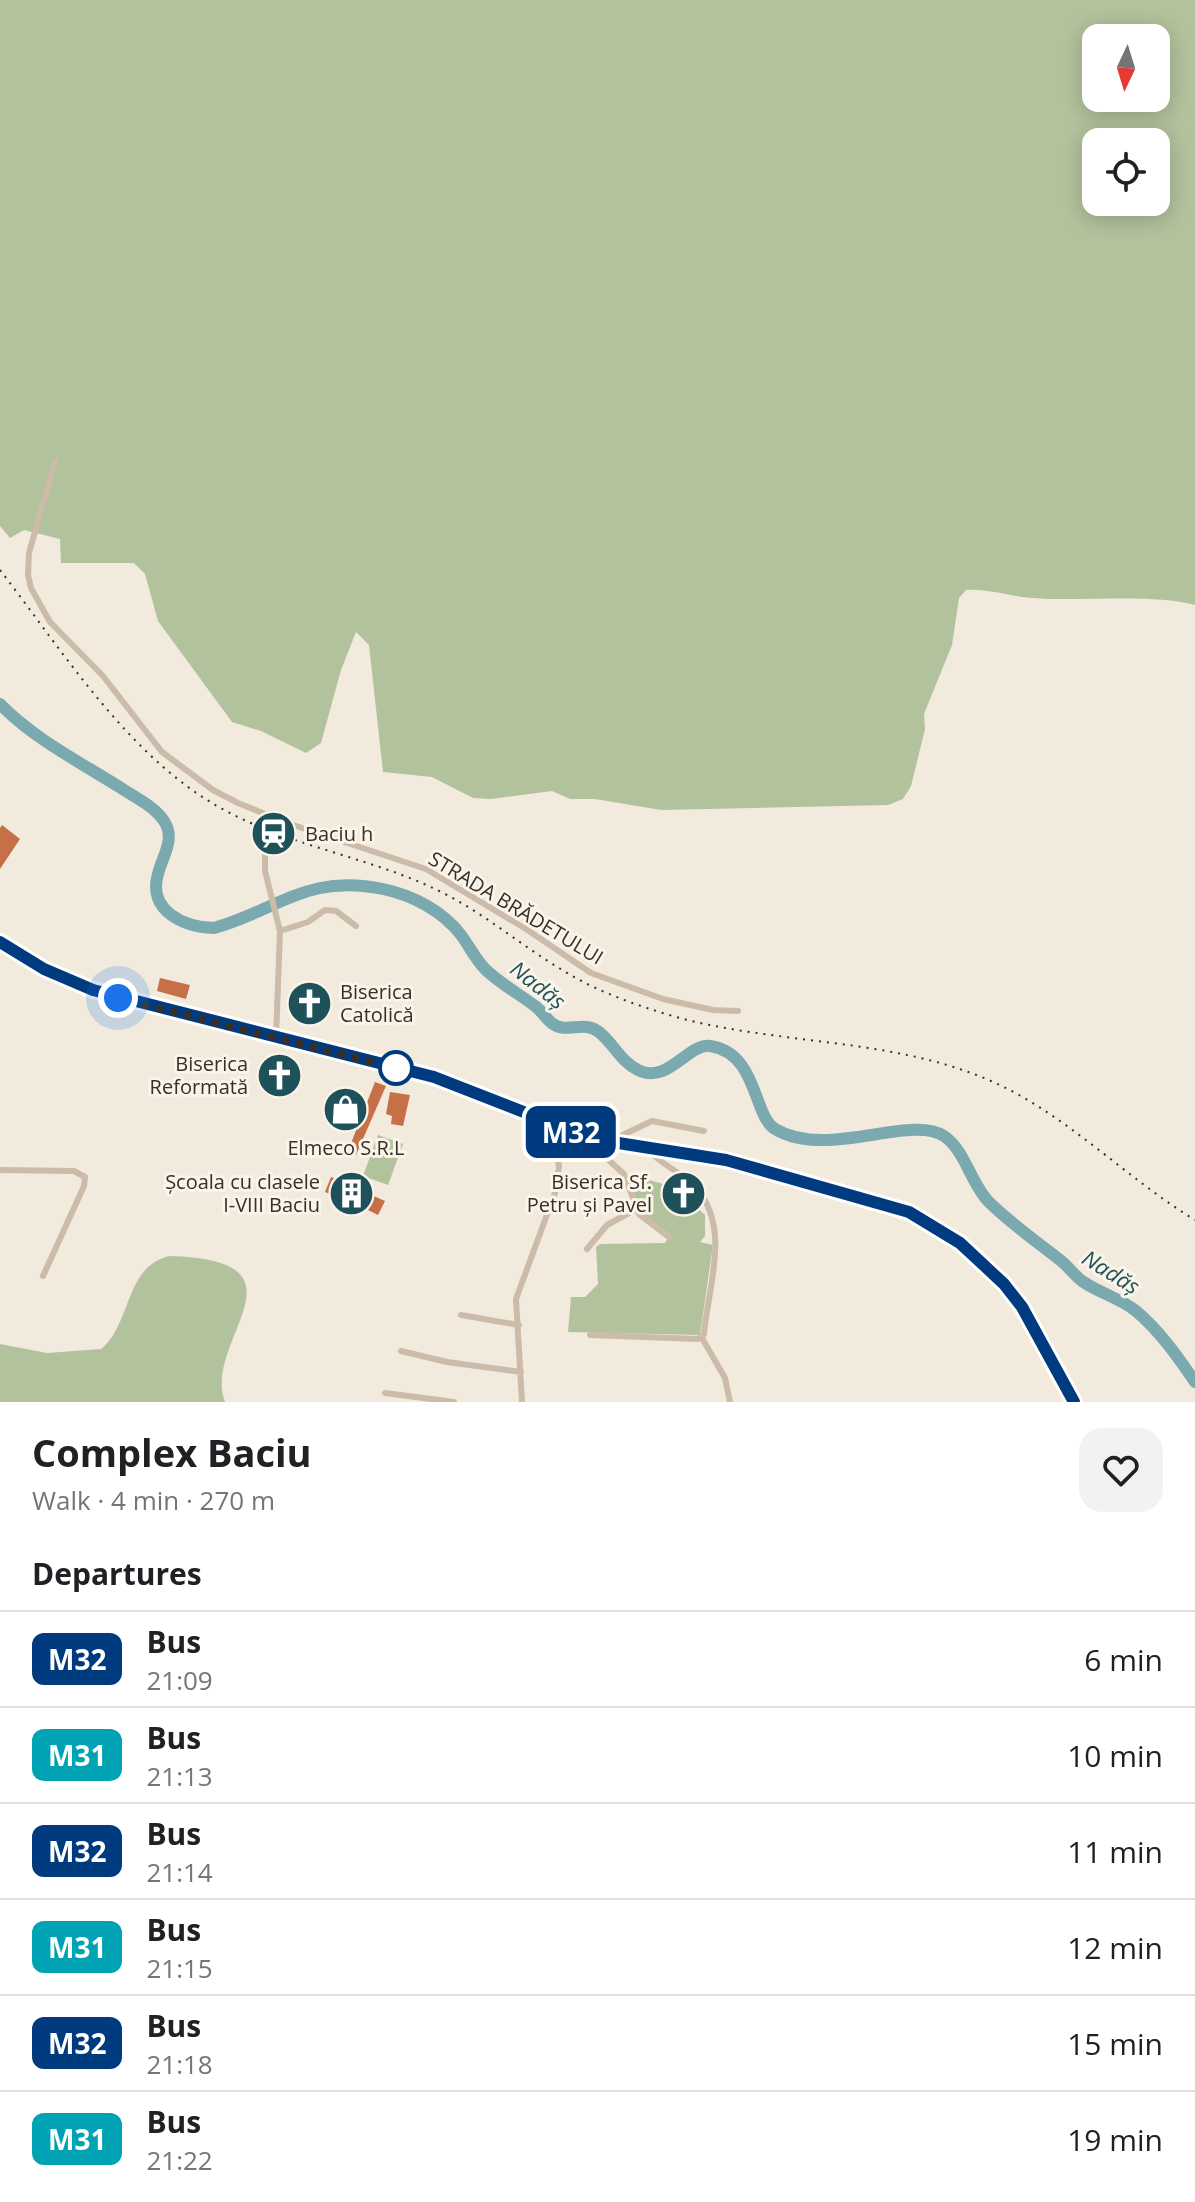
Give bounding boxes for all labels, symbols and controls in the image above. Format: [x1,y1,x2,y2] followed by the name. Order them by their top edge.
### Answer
[1082,24,1170,112] north arrow
[1082,24,1170,216] map controls
[1082,128,1170,216] button: locate
[250,810,298,858] station icon: Baciu h
[305,820,373,847] place label: Baciu h
[424,845,609,970] street label: STRADA BRĂDETULUI
[505,953,573,1016] water label: Nadăș
[98,978,138,1018] your location
[340,978,414,1028] place label: Biserica Catolică
[285,979,333,1027] church icon: Biserica Catolică
[150,1050,248,1100] place label: Biserica Reformată
[379,1051,413,1085] unlabelled marker
[255,1052,303,1100] church icon: Biserica Reformată
[322,1085,370,1133] shop icon: Elmeco S.R.L
[525,1106,617,1158] line badge: M32
[542,1113,600,1151] text: M32
[288,1134,404,1161] place label: Elmeco S.R.L
[165,1168,320,1218] place label: Școala cu clasele I-VIII Baciu
[527,1168,652,1218] place label: Biserica Sf. Petru și Pavel
[659,1169,707,1217] church icon: Biserica Sf. Petru și Pavel
[327,1170,375,1218] building icon: Școala cu clasele I-VIII Baciu
[1077,1242,1146,1301] water label: Nadăș
[32,1426,312,1478] text: Complex Baciu
[1079,1428,1163,1512] button: heart
[32,1482,275,1518] text: Walk · 4 min · 270 m
[32,1553,202,1594] text: Departures
[146,1621,201,1662] text: Bus
[1084,1639,1163,1680] text: 6 min
[48,1640,106,1678] text: M32
[146,1662,213,1698] text: 21:09
[146,1717,201,1758] text: Bus
[1067,1735,1163,1776] text: 10 min
[48,1736,106,1774] text: M31
[146,1758,213,1794] text: 21:13
[146,1813,201,1854] text: Bus
[1067,1831,1163,1872] text: 11 min
[48,1832,106,1870] text: M32
[146,1854,213,1890] text: 21:14
[146,1909,201,1950] text: Bus
[1067,1927,1163,1968] text: 12 min
[48,1928,106,1966] text: M31
[146,1950,213,1986] text: 21:15
[146,2005,201,2046] text: Bus
[1067,2023,1163,2064] text: 15 min
[48,2024,106,2062] text: M32
[146,2046,213,2082] text: 21:18
[146,2101,201,2142] text: Bus
[1067,2119,1163,2160] text: 19 min
[48,2120,106,2158] text: M31
[146,2142,213,2178] text: 21:22

